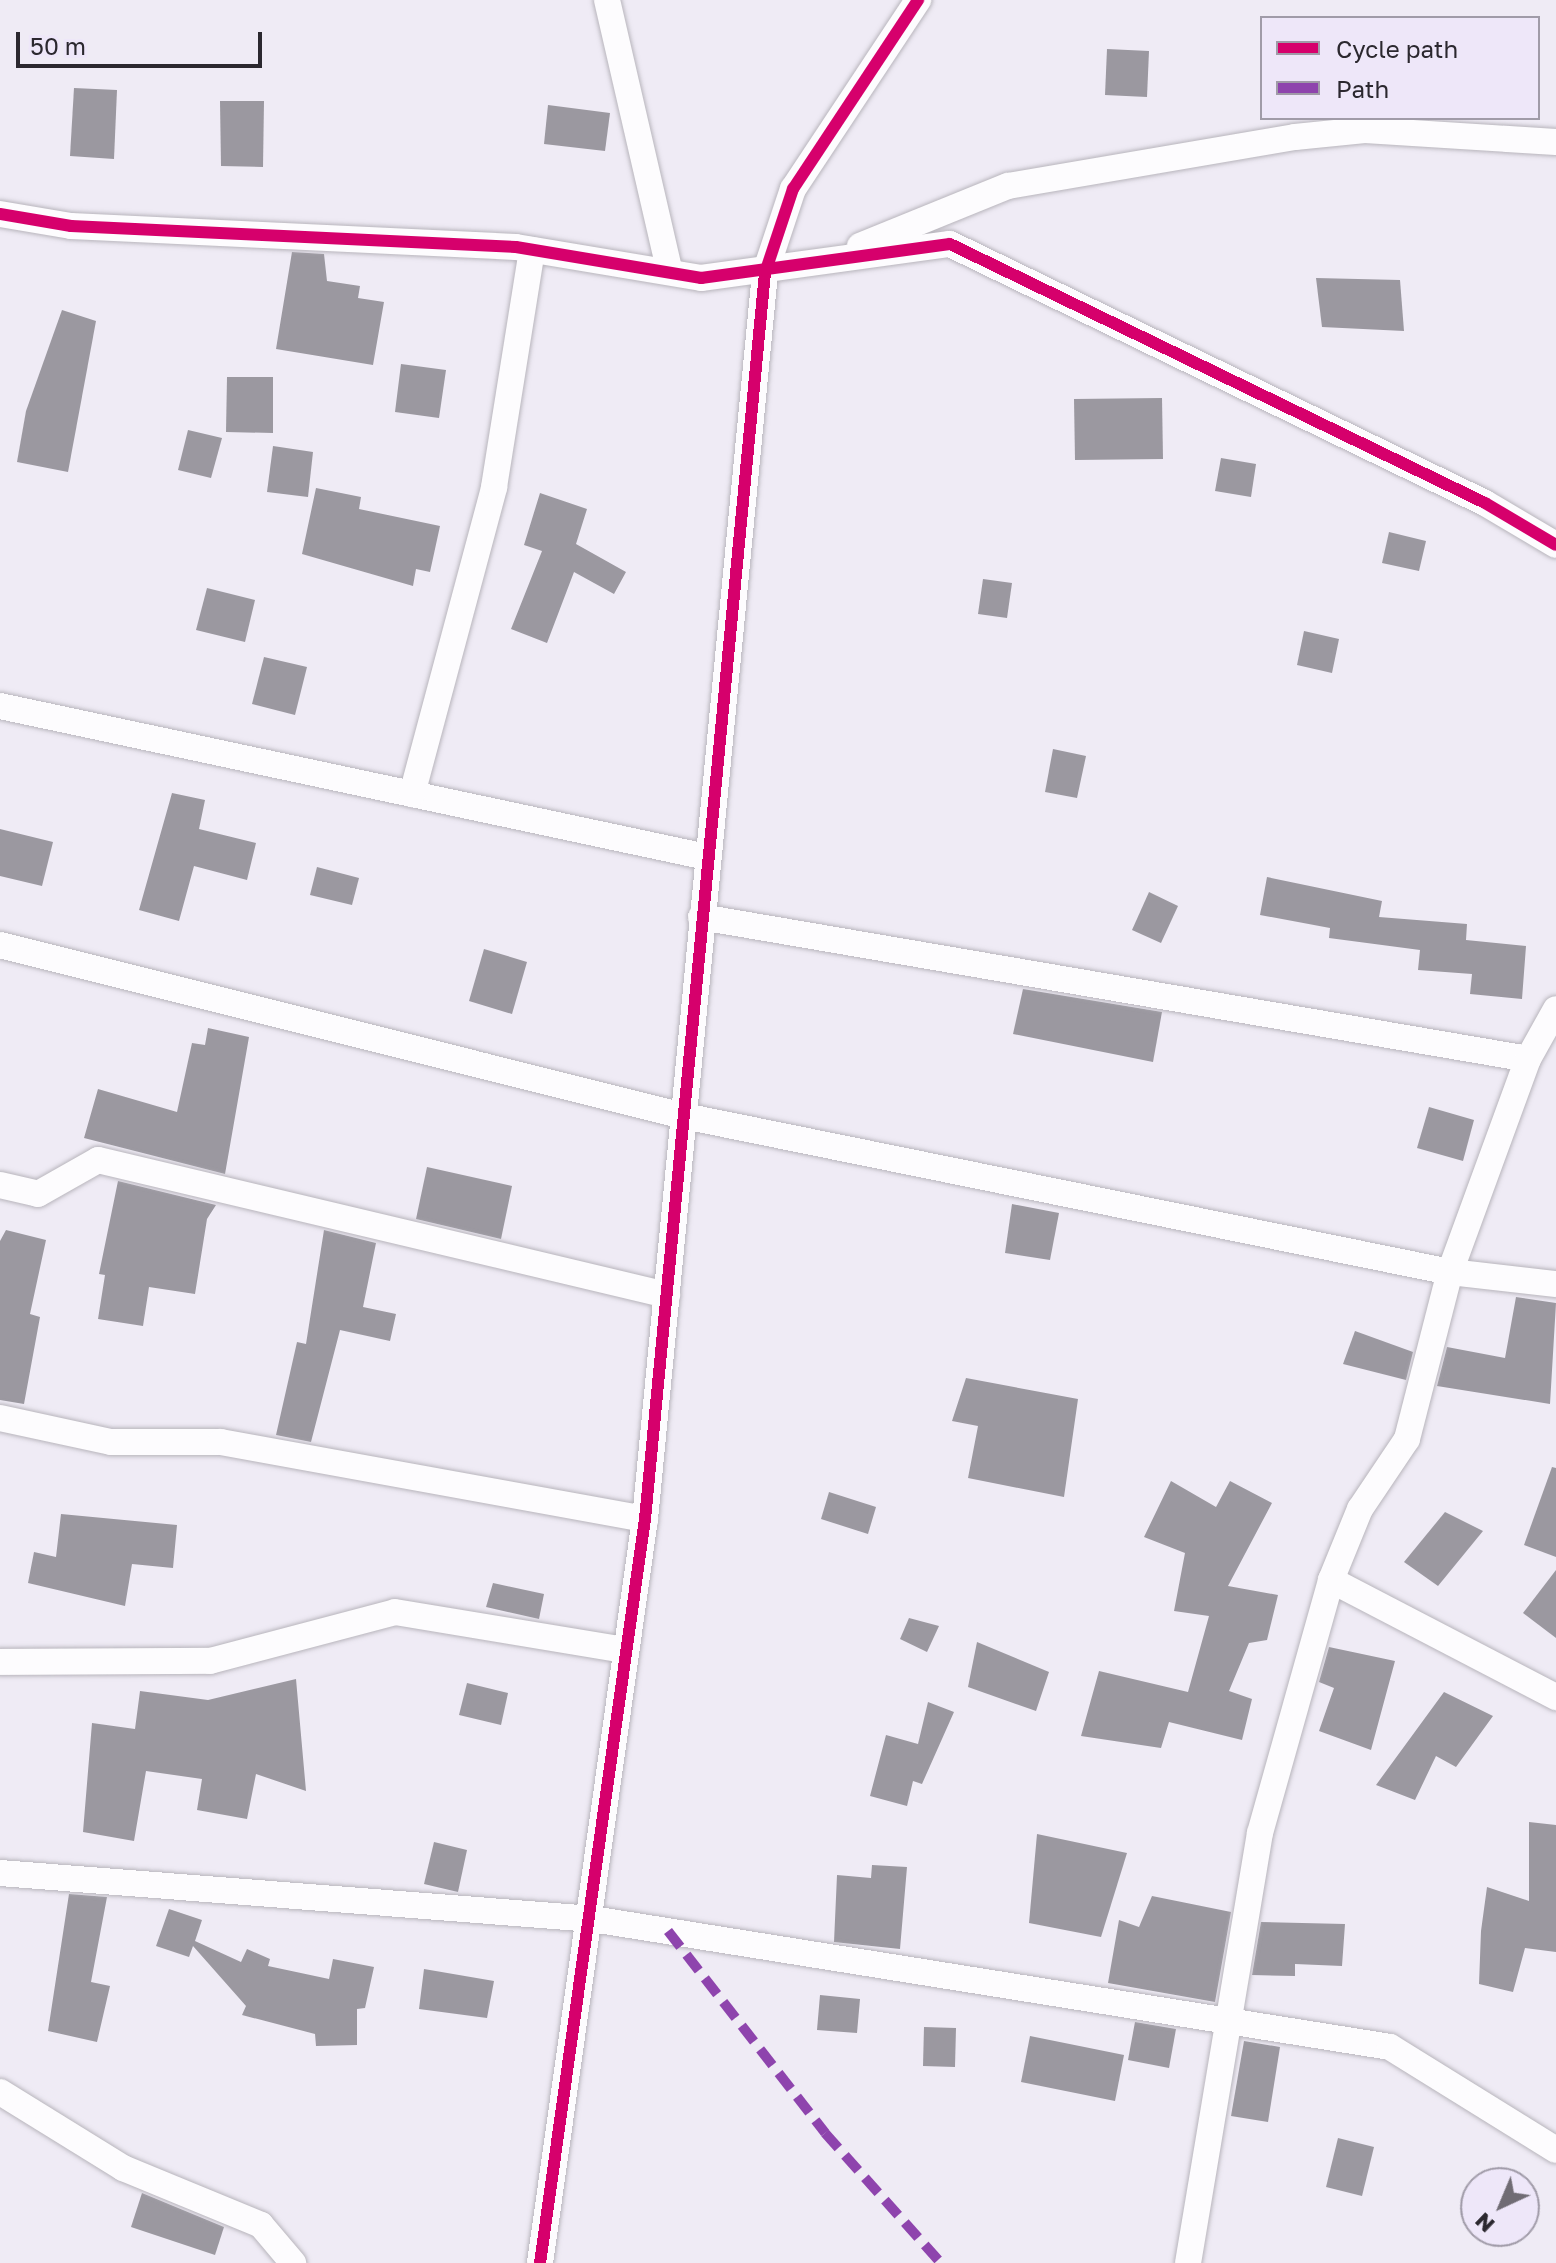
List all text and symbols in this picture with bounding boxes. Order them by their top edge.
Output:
scale bar [20,16,266,66]
legend [1260,16,1540,120]
text: 50 m [30,31,86,60]
text: Cycle path [1336,34,1458,63]
text: Path [1336,74,1389,103]
north arrow [1460,2167,1540,2247]
text: N [1469,2208,1500,2239]

